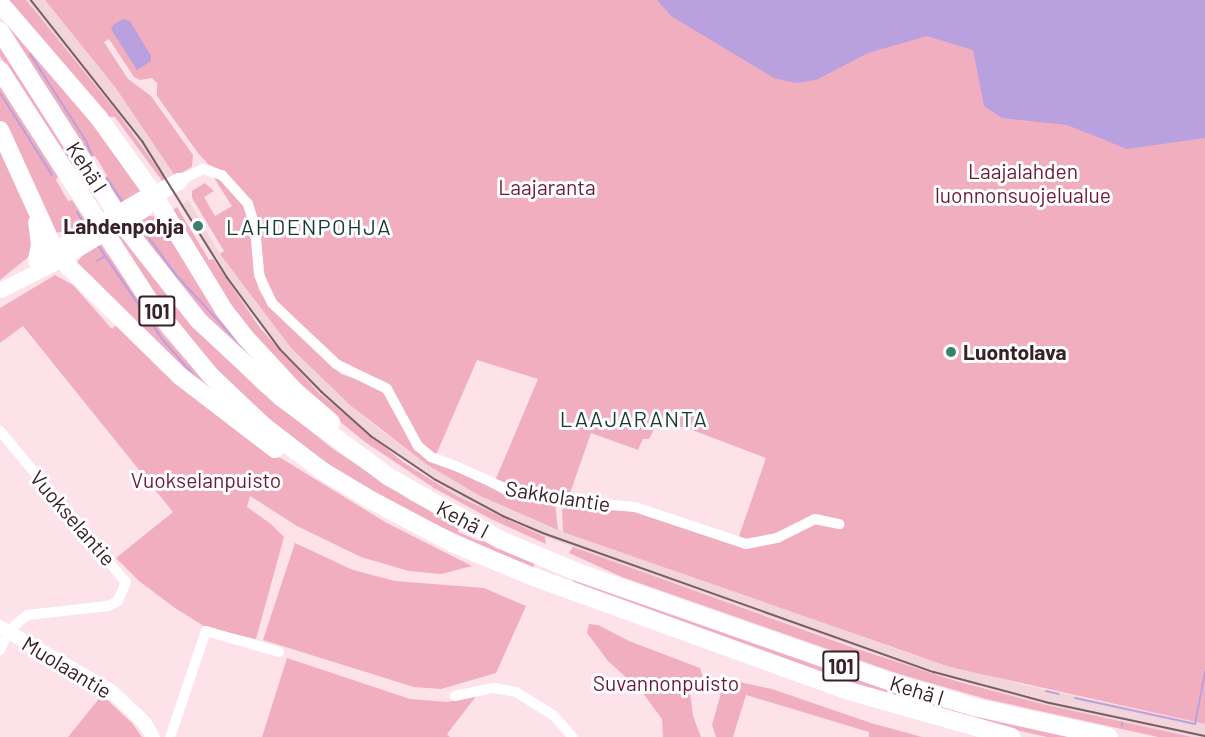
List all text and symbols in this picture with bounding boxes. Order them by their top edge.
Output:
street label: Kehä I [61,137,113,197]
park label: Laajalahden luonnonsuojelualue [935,158,1111,208]
park label: Laajaranta [498,174,596,200]
place label: Lahdenpohja [63,213,184,239]
district label: LAHDENPOHJA [226,214,392,240]
marker: Lahdenpohja [189,217,207,235]
road number: 101 [138,294,176,328]
place label: Luontolava [963,339,1067,365]
marker: Luontolava [944,345,958,359]
district label: LAAJARANTA [560,406,708,432]
street label: Vuokselantie [25,465,121,571]
park label: Vuokselanpuisto [131,467,281,493]
street label: Sakkolantie [504,475,612,517]
street label: Kehä I [433,495,493,543]
street label: Muolaantie [18,631,116,703]
road number: 101 [822,649,860,683]
park label: Suvannonpuisto [593,670,739,696]
street label: Kehä I [887,670,947,710]

